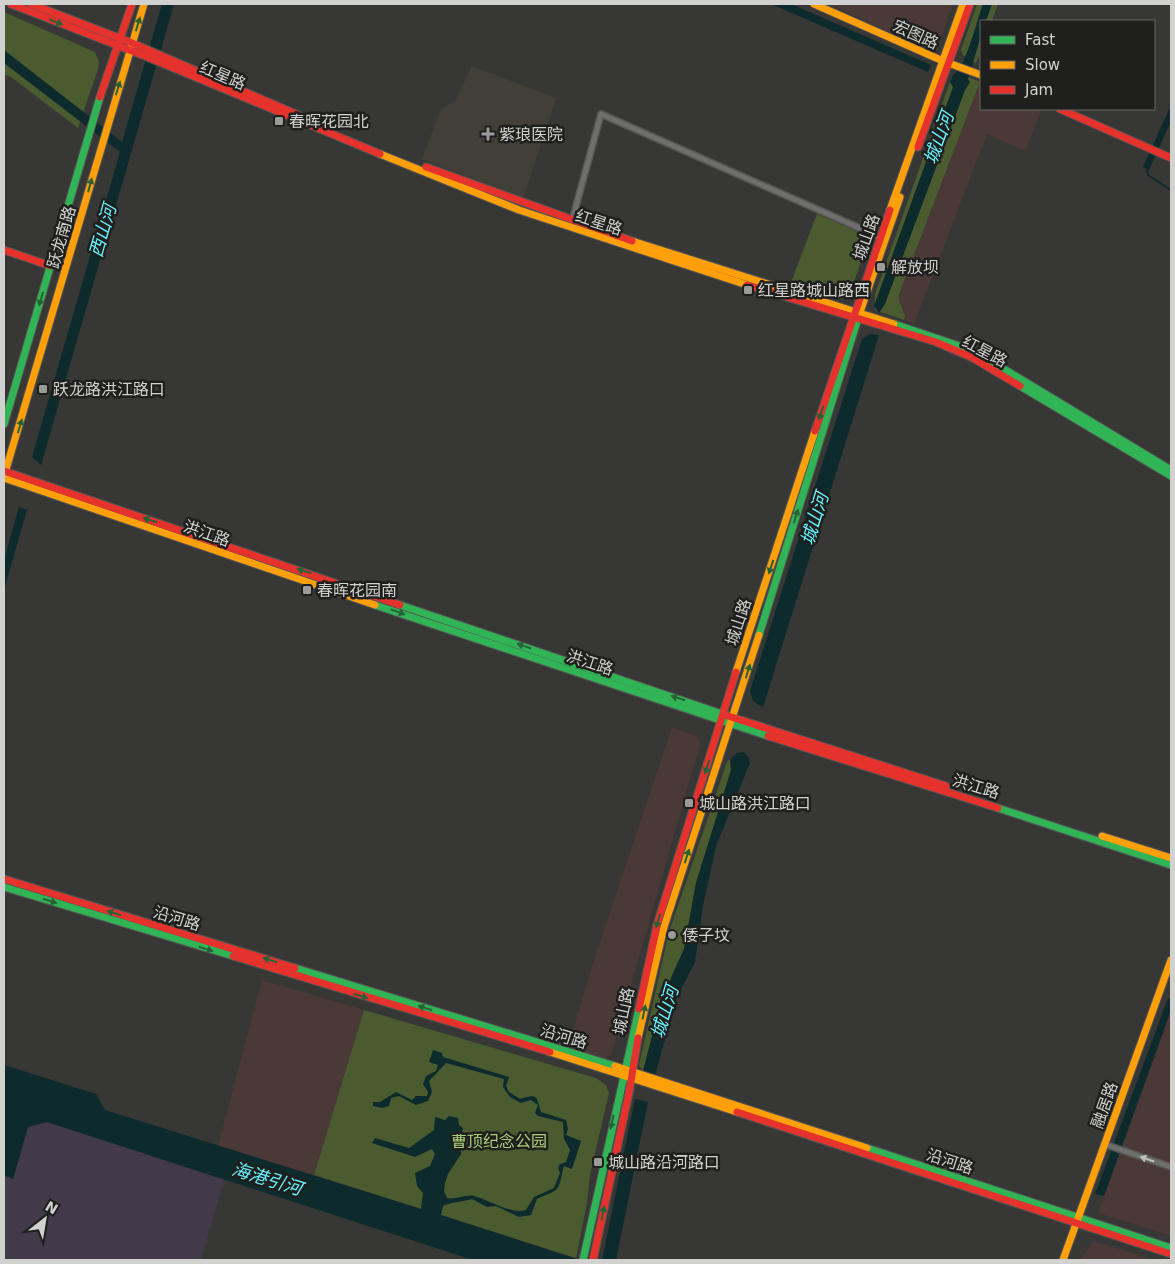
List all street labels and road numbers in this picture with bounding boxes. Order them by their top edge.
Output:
street label: 宏图路 [890,16,942,53]
street label: 红星路 [197,57,249,94]
street label: 跃龙南路 [44,204,79,271]
street label: 红星路 [573,206,625,239]
street label: 城山路 [849,211,884,263]
street label: 红星路 [959,332,1010,371]
street label: 洪江路 [181,517,233,550]
street label: 城山路 [722,596,755,648]
street label: 洪江路 [564,646,616,679]
street label: 洪江路 [950,770,1002,803]
street label: 沿河路 [151,902,203,935]
street label: 城山路 [609,986,638,1037]
street label: 沿河路 [538,1020,590,1053]
street label: 融居路 [1087,1079,1122,1131]
street label: 沿河路 [924,1145,976,1178]

